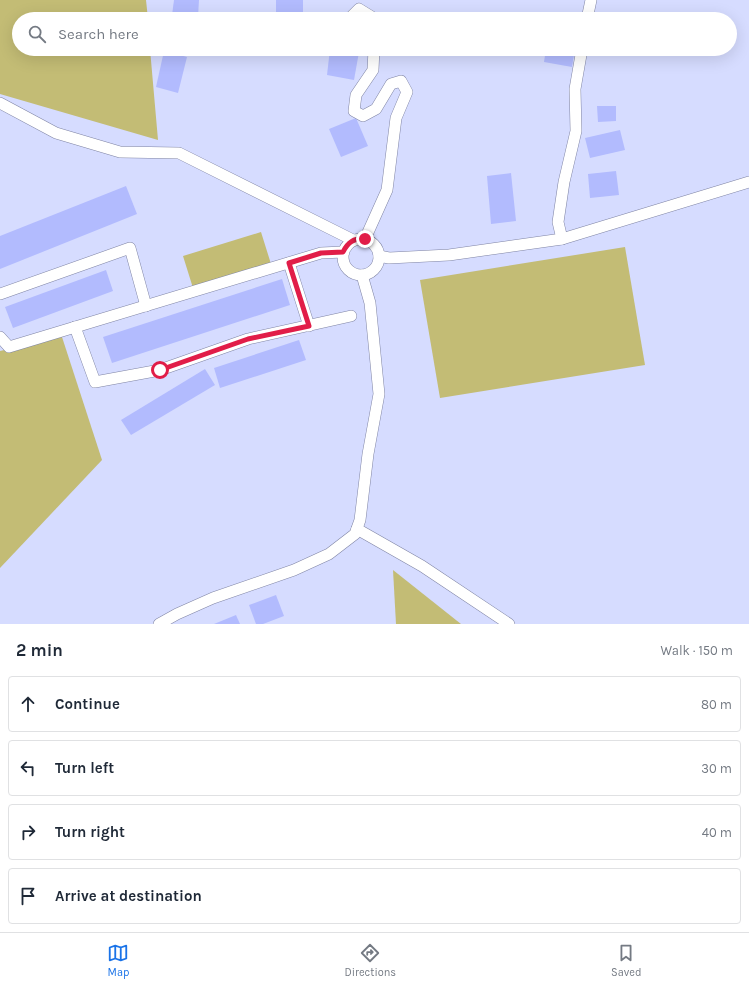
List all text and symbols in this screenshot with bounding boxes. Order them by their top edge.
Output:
search box [12,12,737,56]
icon: search [26,23,48,45]
text: Search here [58,25,139,43]
route end [356,230,374,248]
route start [151,361,169,379]
text: 2 min [16,640,63,660]
text: Walk · 150 m [661,643,733,658]
icon: ahead [17,693,39,715]
text: Continue [55,695,120,713]
text: 80 m [701,697,732,712]
icon: left [17,757,39,779]
text: Turn left [55,759,114,777]
text: 30 m [701,761,732,776]
icon: right [17,821,39,843]
text: Turn right [55,823,125,841]
text: 40 m [702,825,732,840]
icon: arrive [17,885,39,907]
text: Arrive at destination [55,887,202,905]
tab: Map [107,942,129,979]
tab: Directions [344,942,396,979]
tab: Saved [611,942,642,979]

